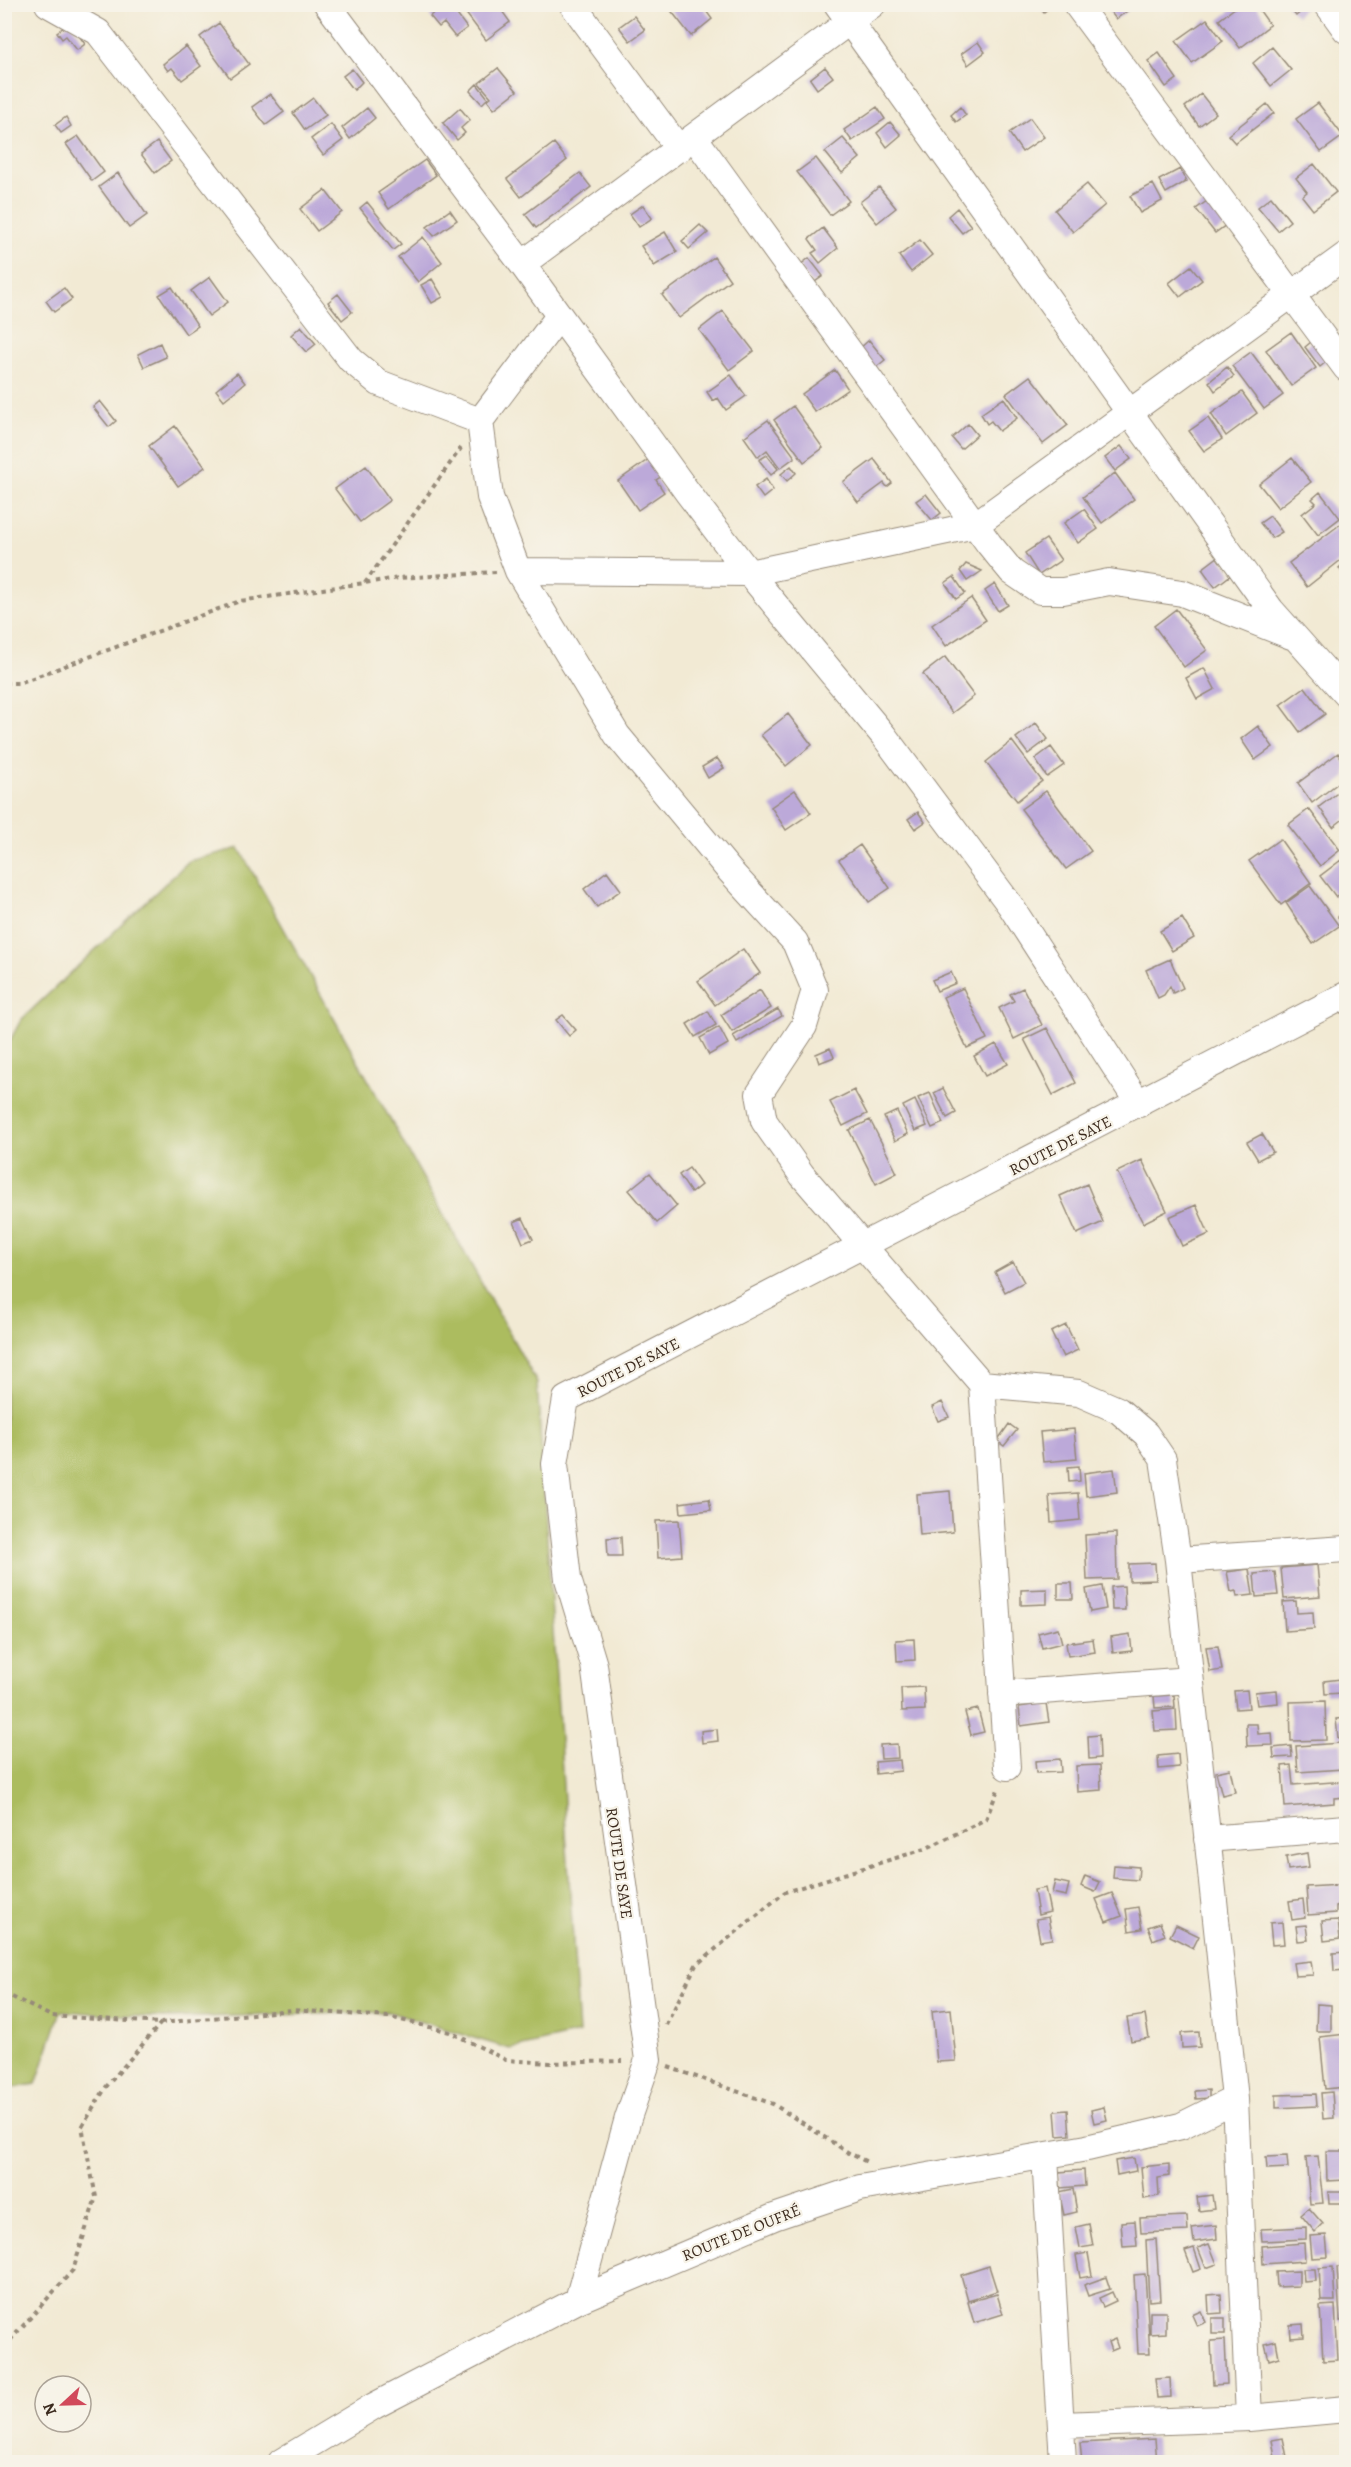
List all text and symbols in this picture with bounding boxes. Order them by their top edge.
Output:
street label: ROUTE DE SAYE [1006,1111,1115,1181]
street label: ROUTE DE SAYE [574,1333,683,1403]
street label: ROUTE DE SAYE [600,1806,638,1920]
street label: ROUTE DE OUFRÉ [679,2199,804,2267]
north arrow [33,2374,93,2434]
text: N [38,2399,62,2419]

